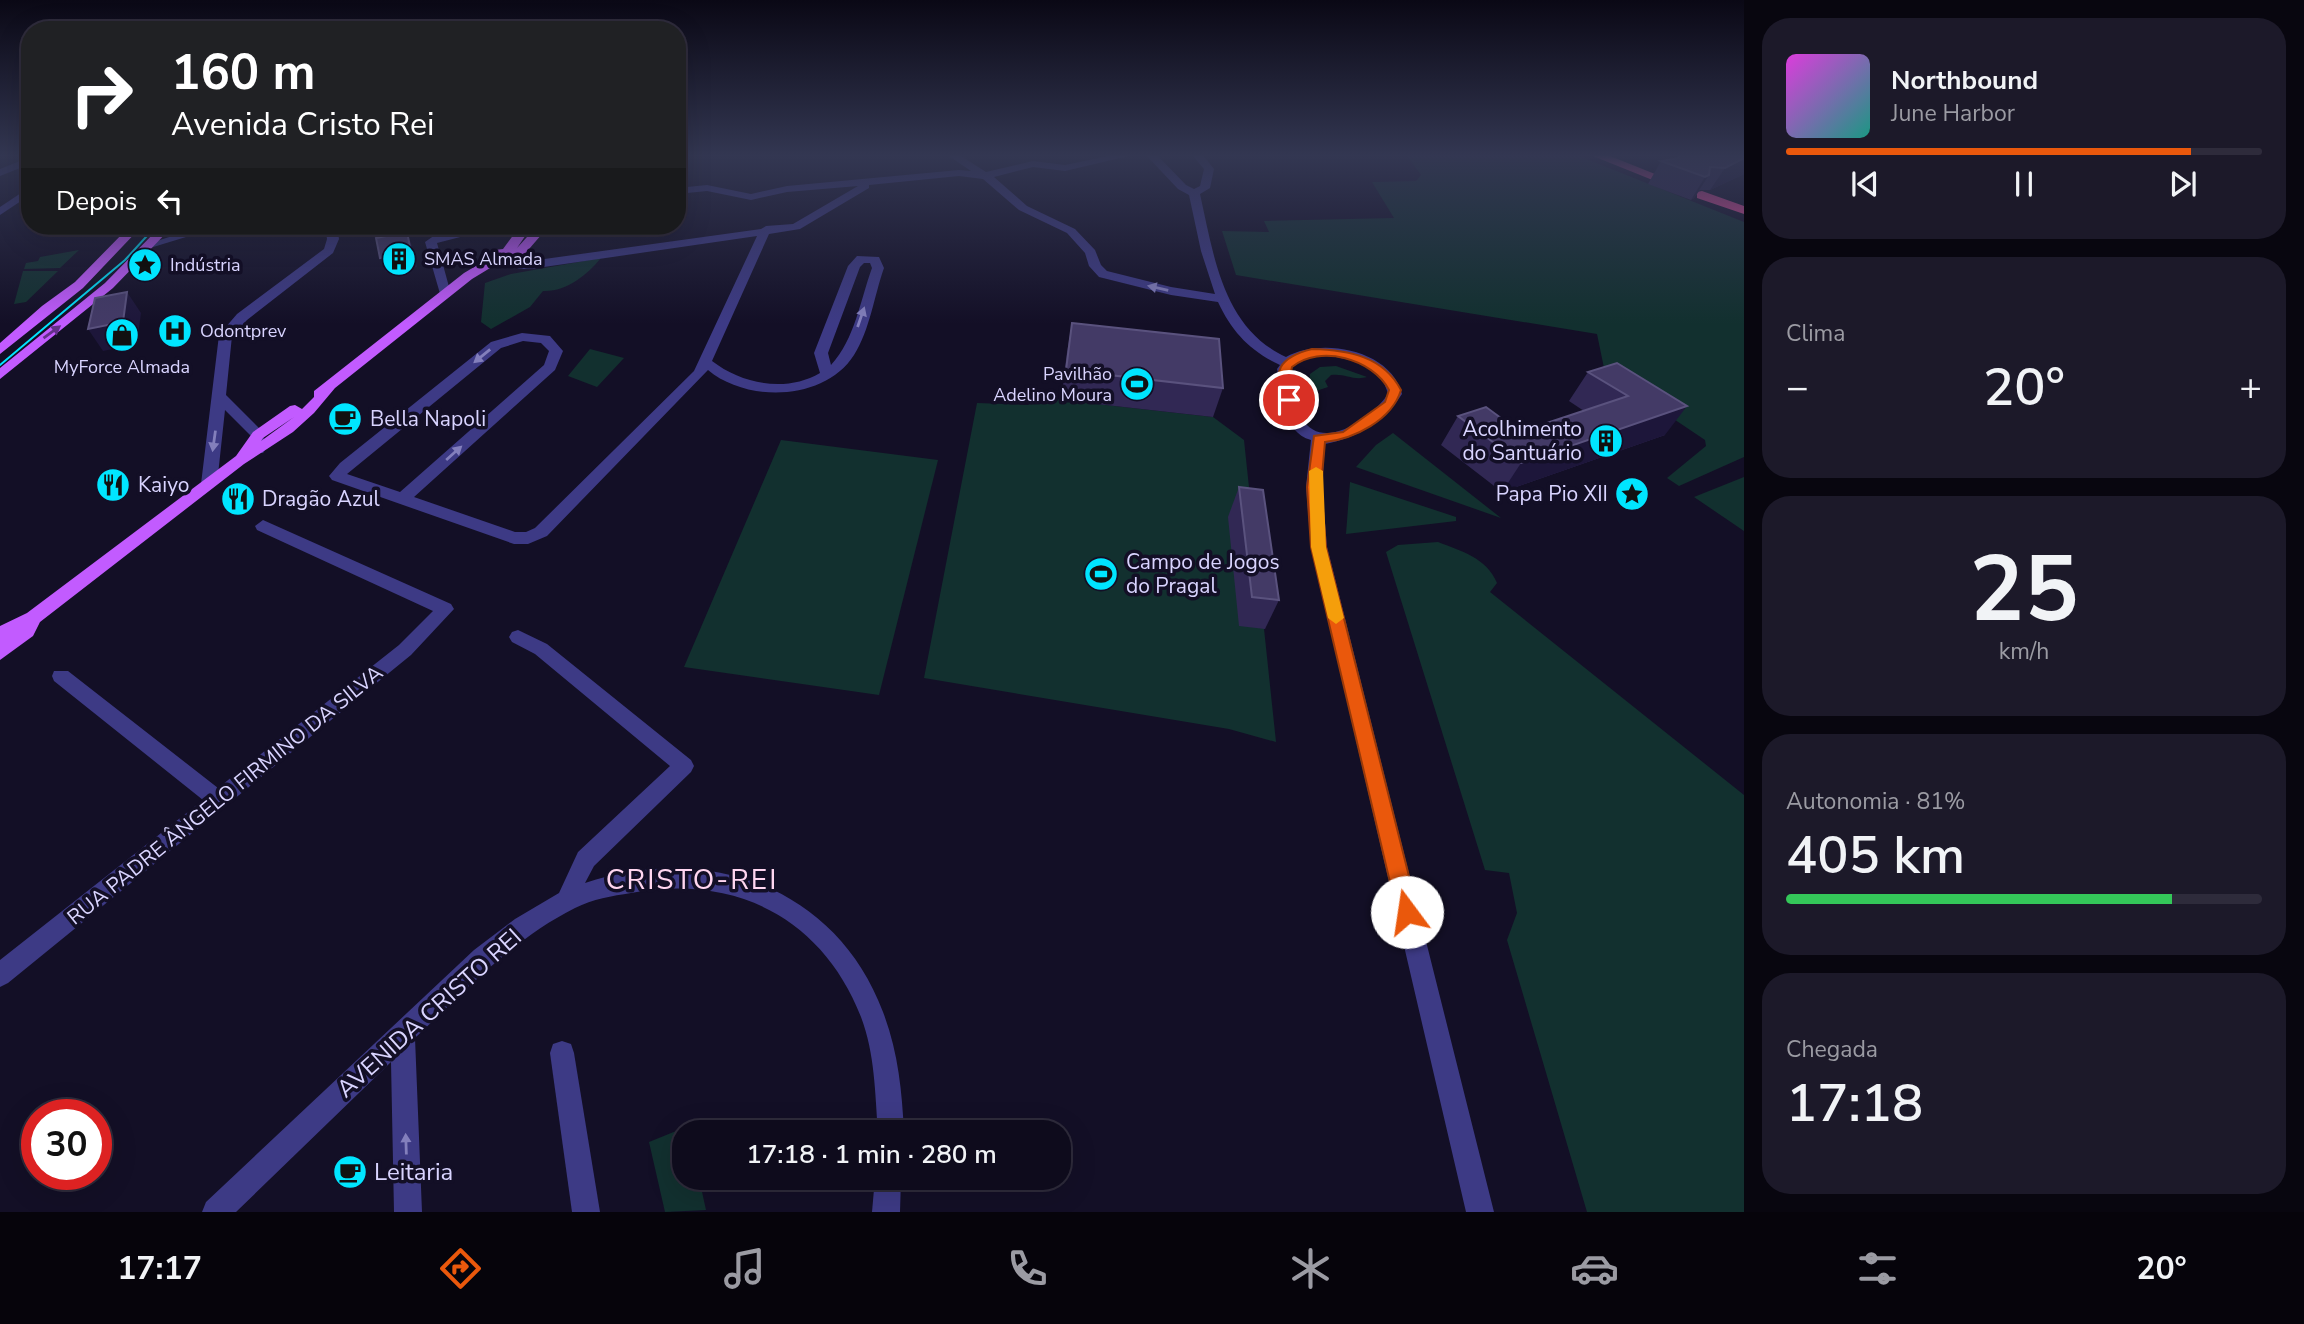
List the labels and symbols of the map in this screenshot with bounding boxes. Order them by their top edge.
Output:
building icon: SMAS Almada [380,240,418,278]
place icon: Indústria [126,246,164,284]
place label: SMAS Almada [424,247,543,271]
place label: Indústria [170,253,240,277]
one-way arrow [1147,282,1169,293]
one-way arrow [856,306,867,327]
hospital icon: Odontprev [156,312,194,350]
shop icon: MyForce Almada [103,316,141,354]
place label: Odontprev [200,319,287,343]
one-way arrow [43,325,62,339]
one-way arrow [474,348,492,363]
place label: MyForce Almada [54,355,190,379]
place label: Pavilhão Adelino Moura [993,362,1112,407]
sports icon: Pavilhão Adelino Moura [1118,365,1156,403]
pin [1259,370,1319,430]
cafe icon: Bella Napoli [326,400,364,438]
place label: Bella Napoli [370,405,486,433]
place label: Acolhimento do Santuário [1462,415,1582,467]
building icon: Acolhimento do Santuário [1587,422,1625,460]
one-way arrow [209,430,220,452]
one-way arrow [445,445,462,461]
restaurant icon: Kaiyo [94,466,132,504]
place label: Kaiyo [138,471,189,499]
place icon: Papa Pio XII [1613,475,1651,513]
restaurant icon: Dragão Azul [219,480,257,518]
place label: Papa Pio XII [1496,480,1608,508]
place label: Dragão Azul [262,485,380,513]
place label: Campo de Jogos do Pragal [1126,548,1280,600]
sports icon: Campo de Jogos do Pragal [1082,555,1120,593]
street label: RUA PADRE ÂNGELO FIRMINO DA SILVA [61,659,389,931]
district label: CRISTO-REI [606,861,778,899]
position arrow [1370,875,1444,949]
street label: AVENIDA CRISTO REI [330,921,528,1105]
speed limit sign: 30 [21,1099,112,1190]
one-way arrow [400,1133,412,1155]
cafe icon: Leitaria [331,1153,369,1191]
place label: Leitaria [374,1156,453,1188]

